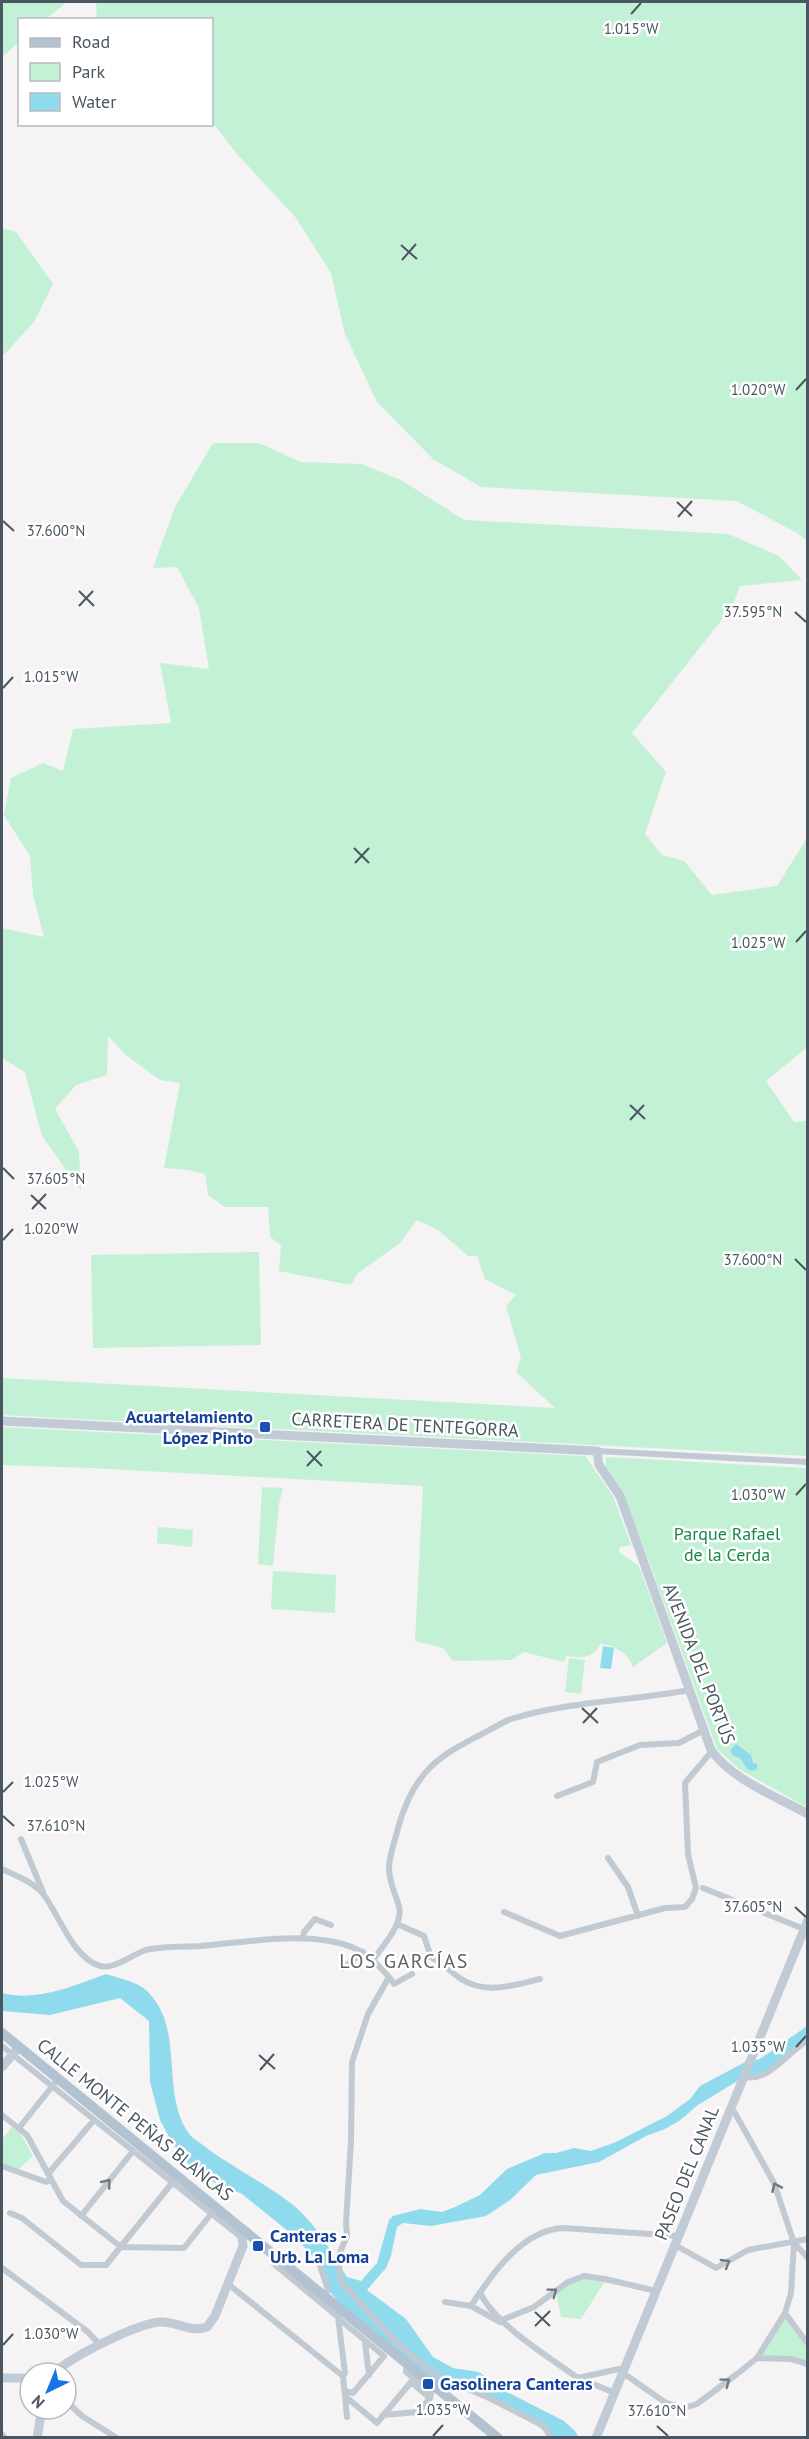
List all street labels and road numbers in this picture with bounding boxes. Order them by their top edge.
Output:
street label: CARRETERA DE TENTEGORRA [291,1407,520,1442]
street label: AVENIDA DEL PORTÚS [658,1580,741,1748]
street label: CALLE MONTE PEÑAS BLANCAS [33,2033,238,2206]
street label: PASEO DEL CANAL [649,2102,724,2243]

